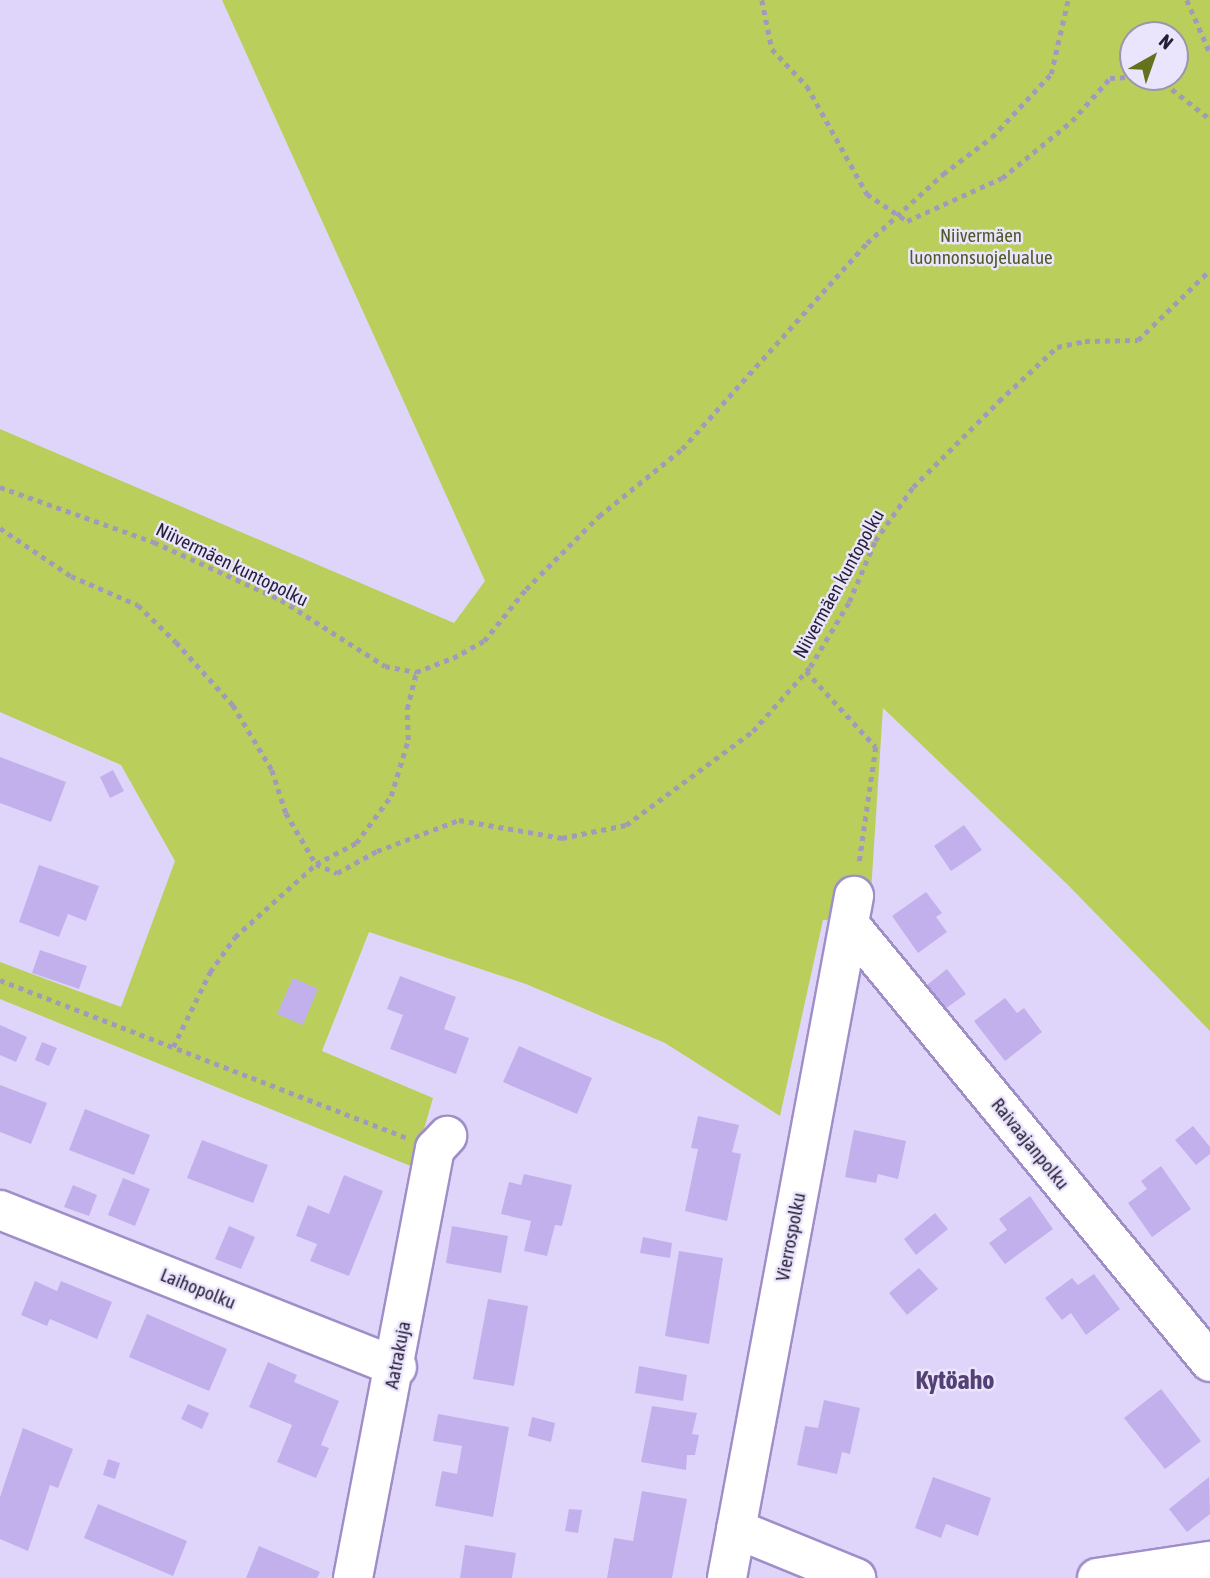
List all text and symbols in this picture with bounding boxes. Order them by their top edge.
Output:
north arrow [1119,21,1189,91]
text: N [1155,29,1178,53]
park label: Niivermäen luonnonsuojelualue [909,225,1053,269]
street label: Niivermäen kuntopolku [789,506,889,662]
street label: Niivermäen kuntopolku [152,518,312,612]
street label: Raivaajanpolku [986,1094,1074,1194]
street label: Vierrospolku [771,1191,811,1283]
street label: Laihopolku [157,1264,239,1314]
street label: Aatrakuja [380,1319,416,1391]
district label: Kytöaho [915,1365,995,1397]

